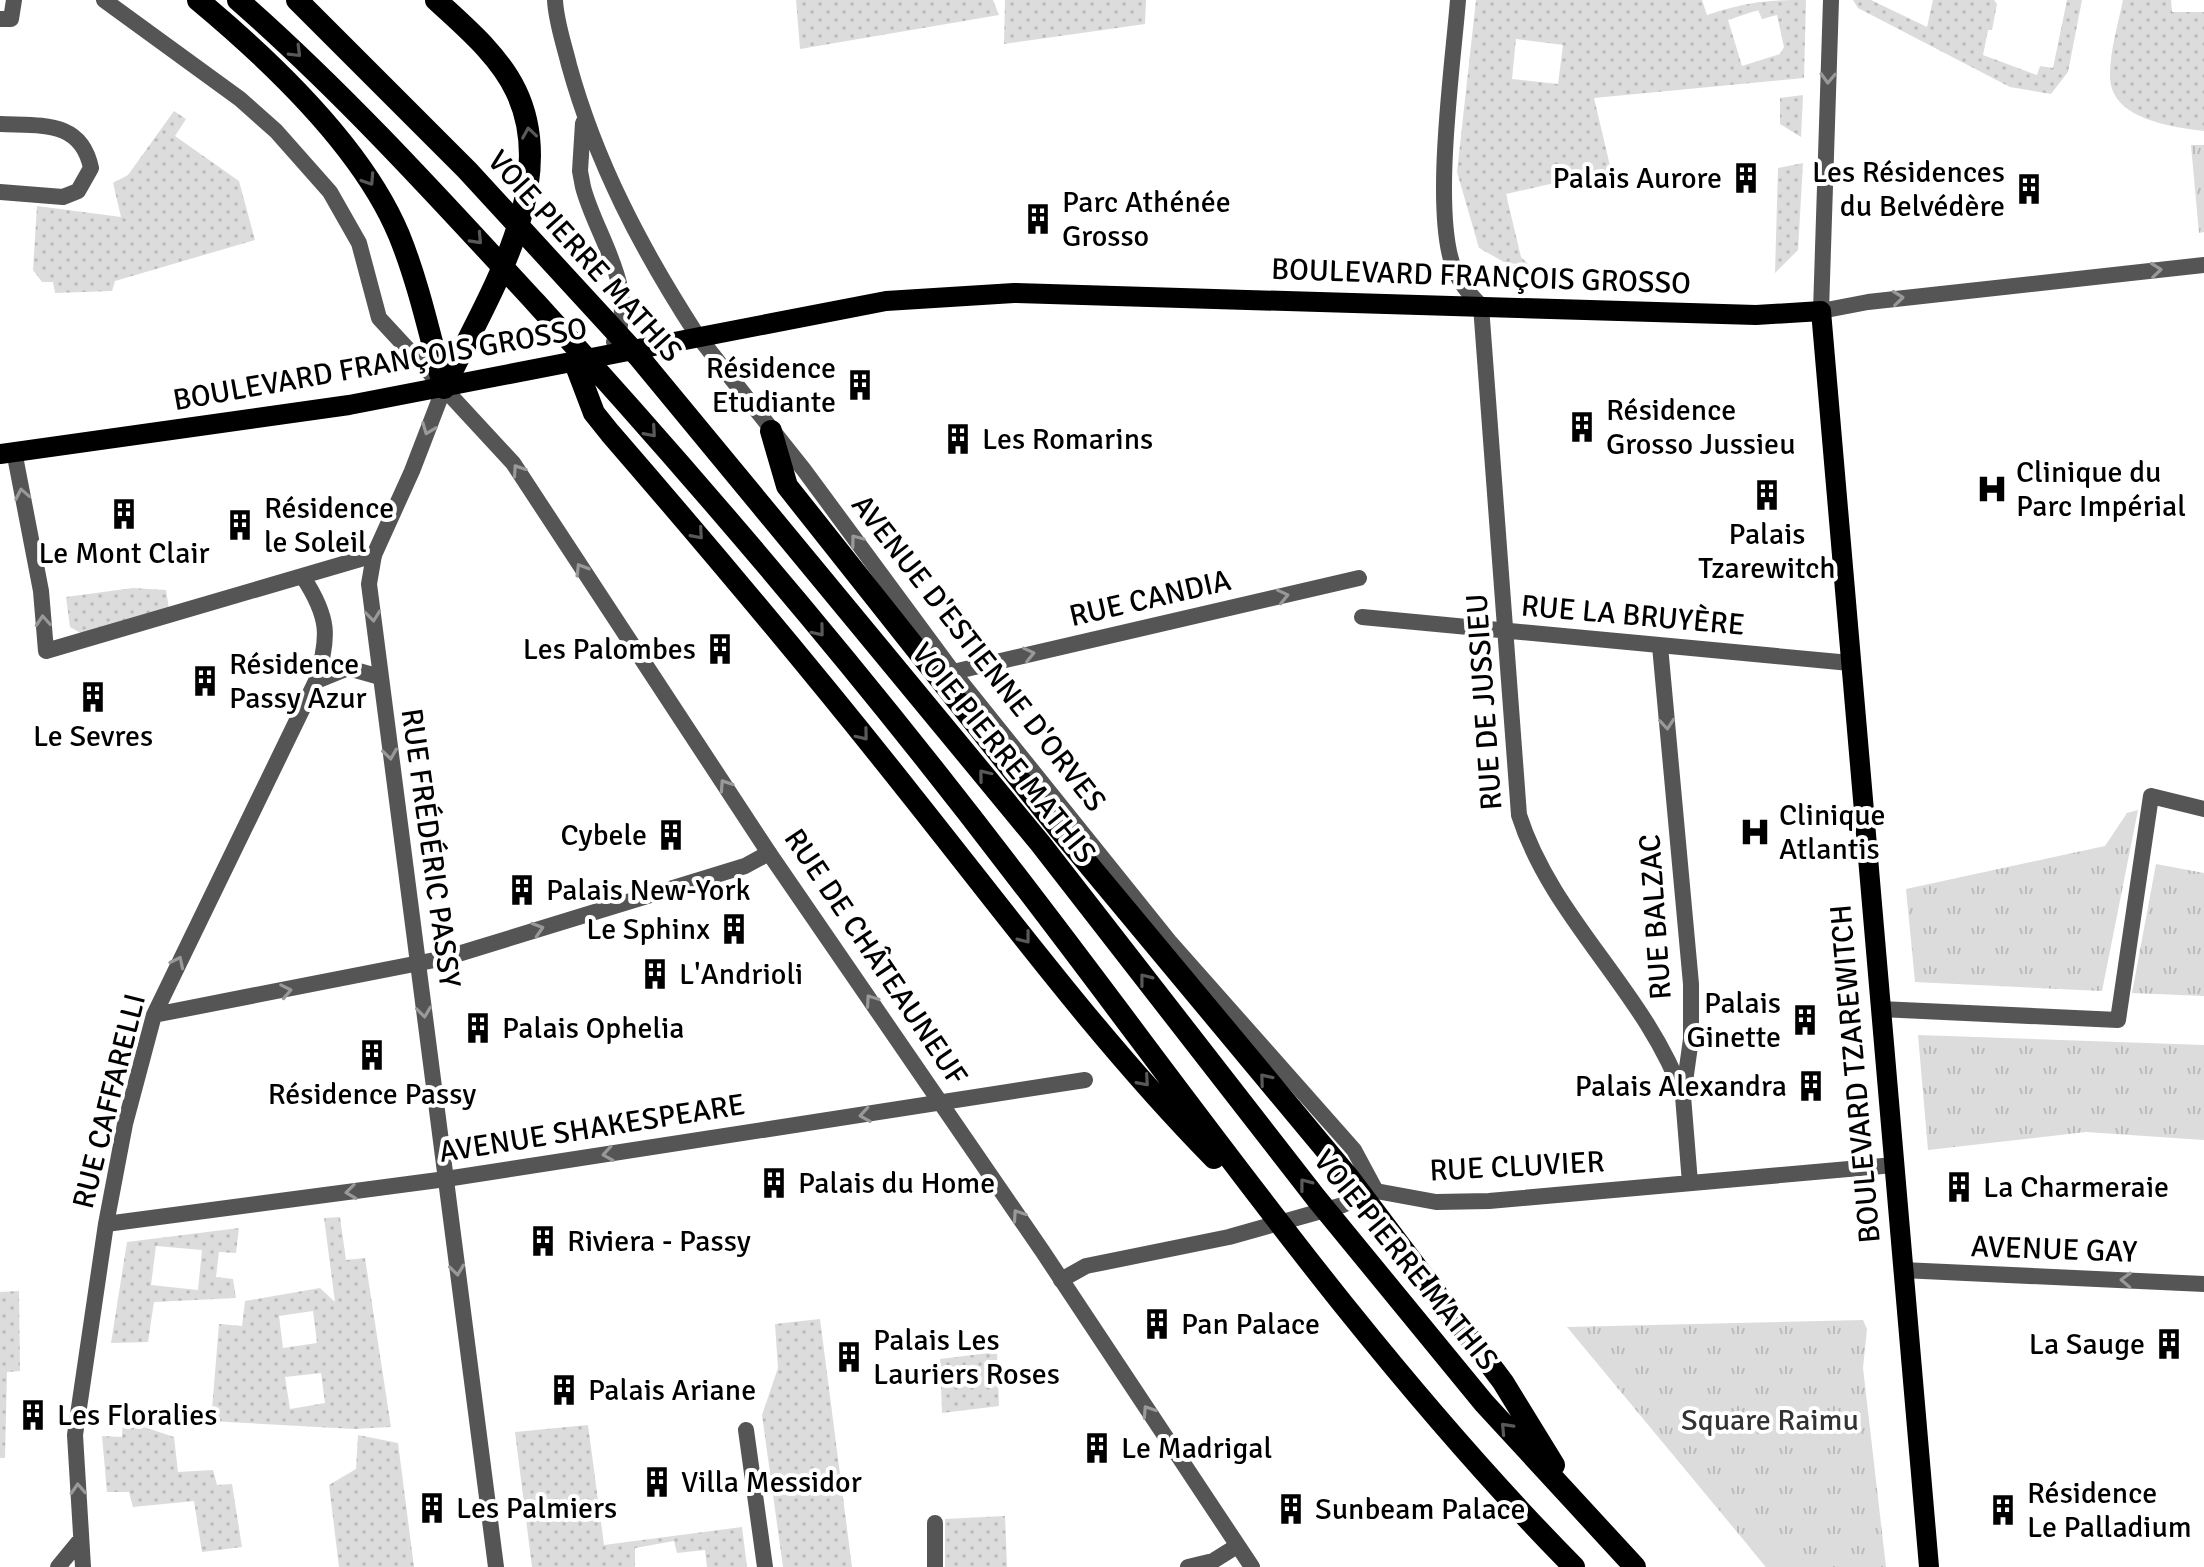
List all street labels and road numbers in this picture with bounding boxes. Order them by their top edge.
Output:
street label: VOIE PIERRE MATHIS [480,143,690,370]
street label: BOULEVARD FRANÇOIS GROSSO [1271,251,1691,302]
street label: BOULEVARD FRANÇOIS GROSSO [170,310,590,419]
street label: AVENUE D'ESTIENNE D'ORVES [843,487,1114,819]
street label: RUE CANDIA [1066,562,1234,635]
street label: RUE LA BRUYÈRE [1520,587,1746,644]
street label: RUE DE JUSSIEU [1458,592,1511,811]
street label: VOIE PIERRE MATHIS [903,636,1104,871]
street label: RUE FRÉDÉRIC PASSY [393,706,468,990]
street label: RUE DE CHÂTEAUNEUF [776,822,975,1093]
street label: RUE BALZAC [1631,833,1680,1001]
street label: BOULEVARD TZAREWITCH [1822,903,1889,1245]
street label: RUE CAFFARELLI [65,990,154,1212]
street label: AVENUE SHAKESPEARE [436,1086,748,1171]
street label: VOIE PIERRE MATHIS [1305,1143,1506,1378]
street label: RUE CLUVIER [1429,1143,1606,1190]
street label: AVENUE GAY [1970,1228,2138,1271]

